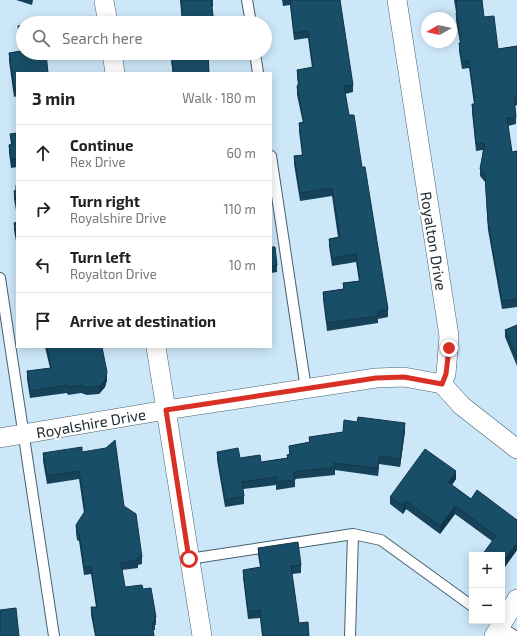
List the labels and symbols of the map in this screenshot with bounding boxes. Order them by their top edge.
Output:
north arrow [421,12,457,48]
street label: Royalton Drive [417,190,451,292]
route end [440,339,458,357]
street label: Royalshire Drive [35,404,147,442]
route start [180,550,198,568]

